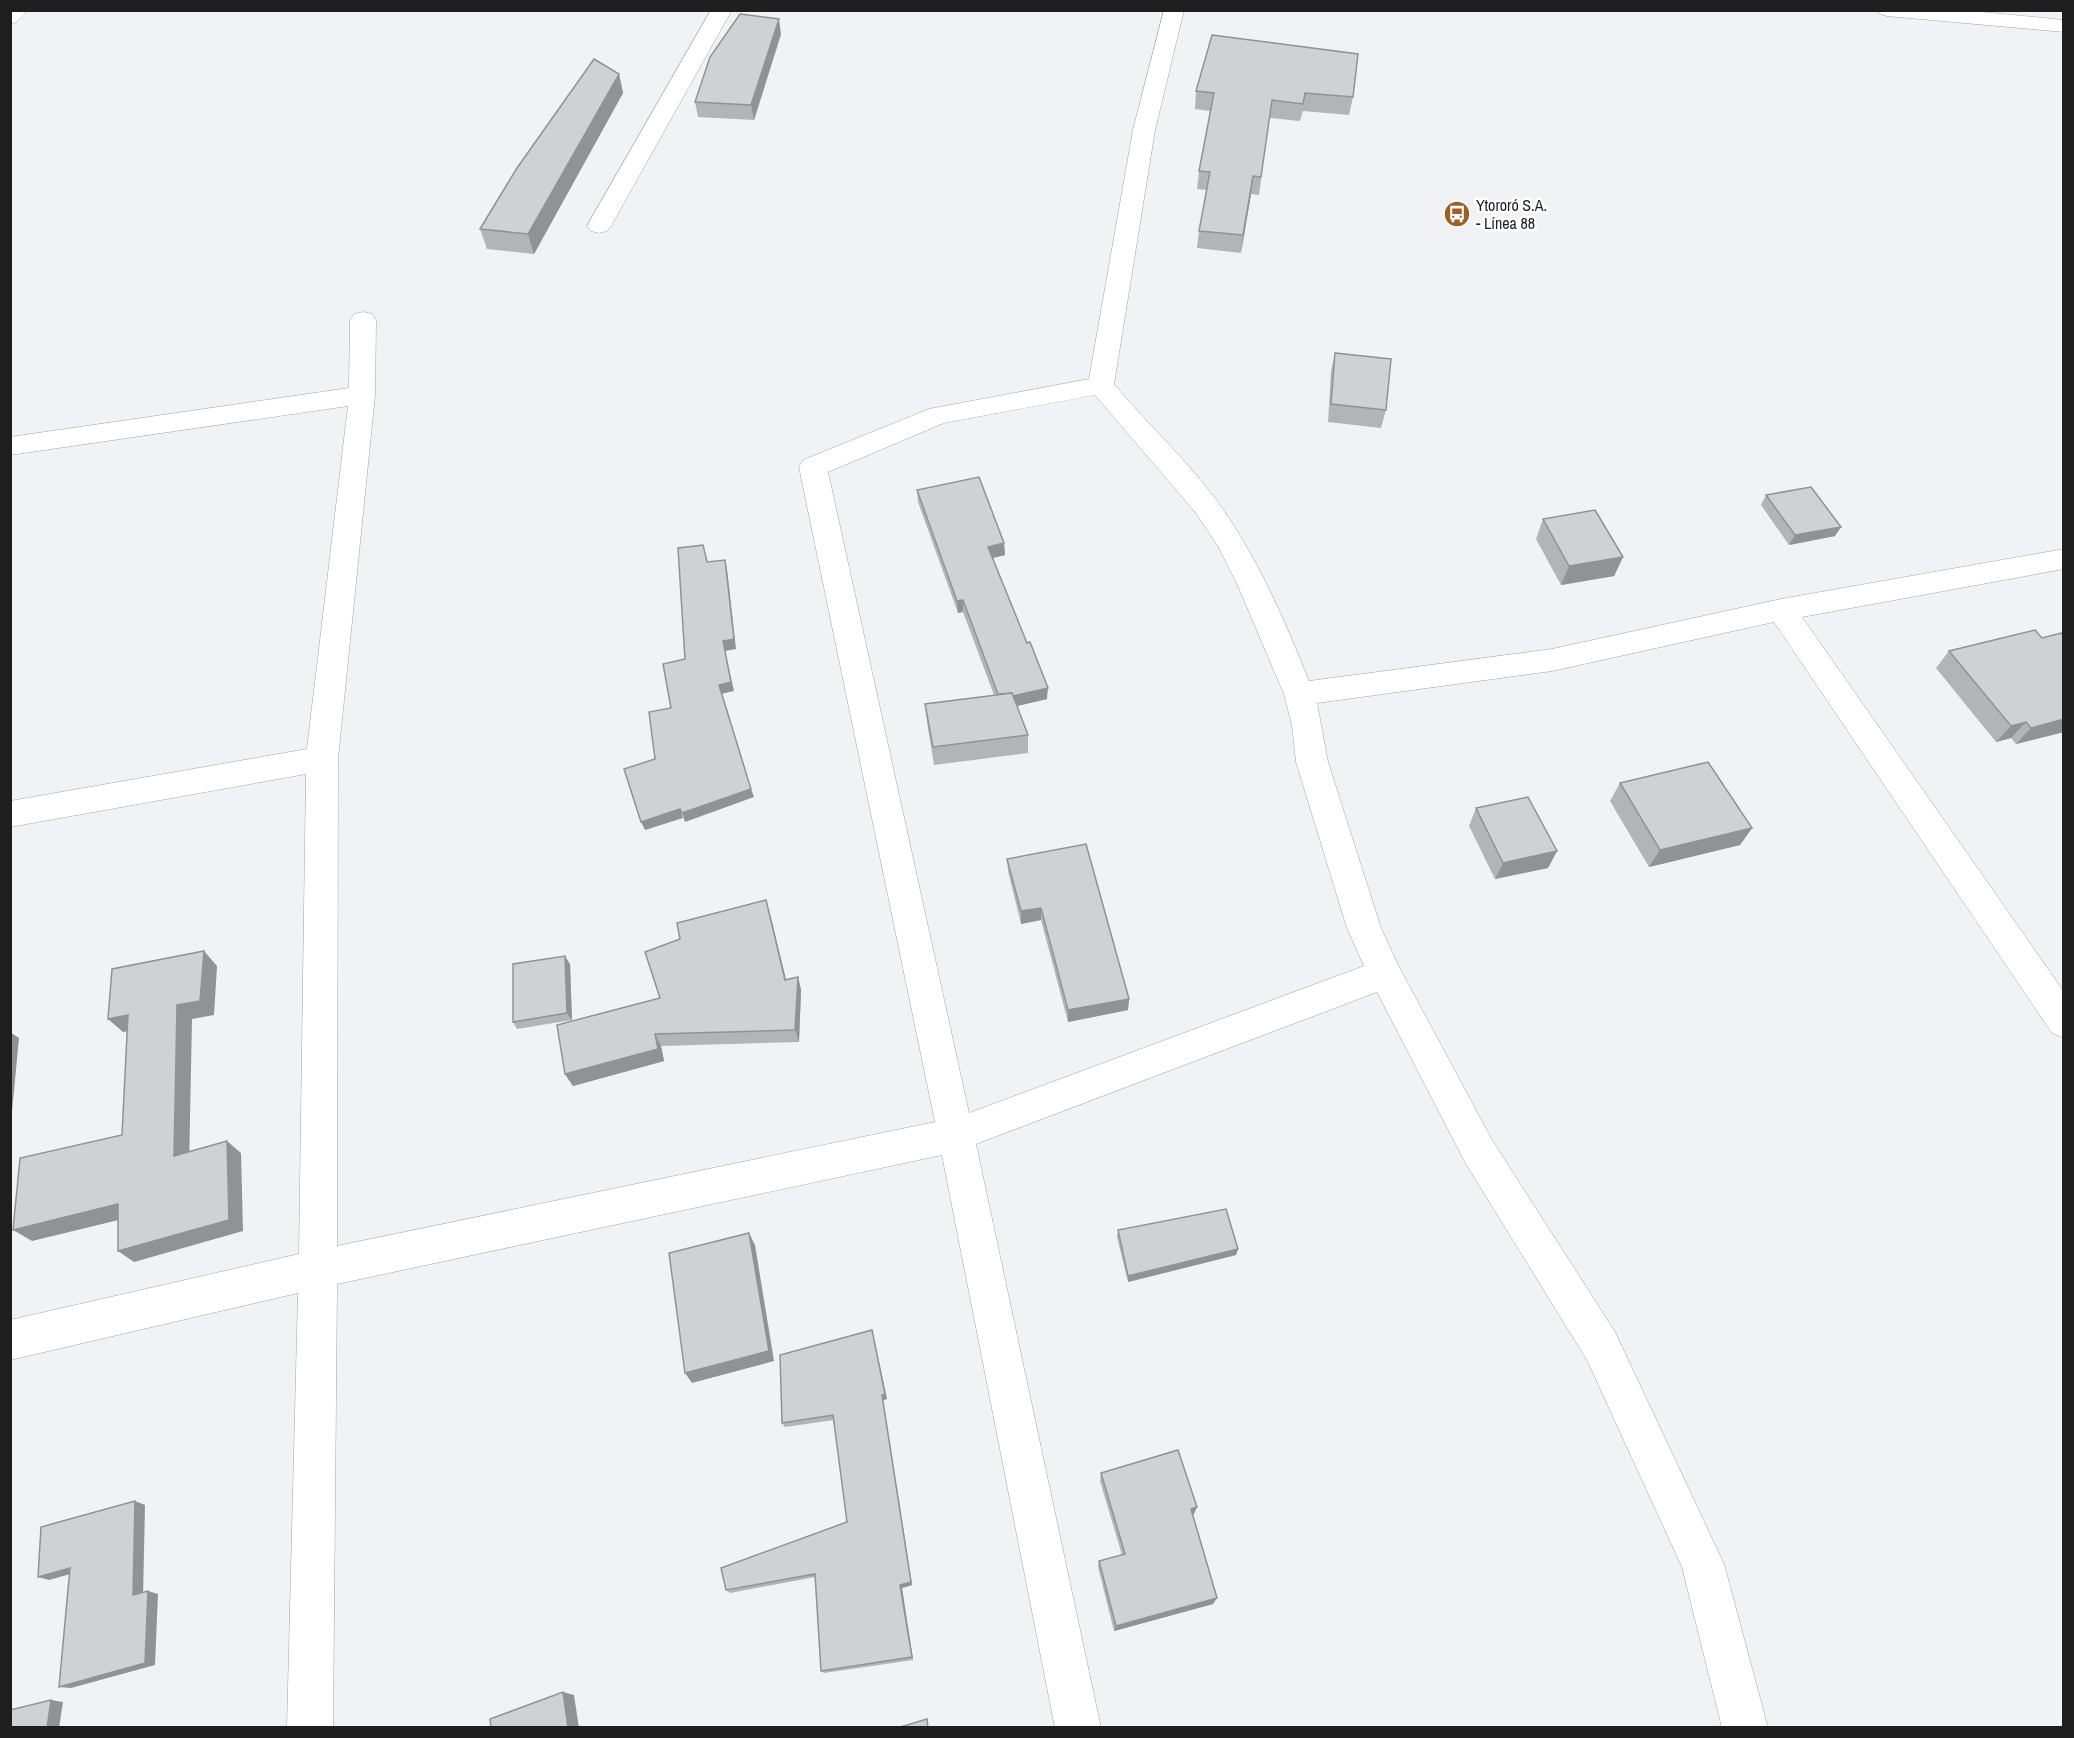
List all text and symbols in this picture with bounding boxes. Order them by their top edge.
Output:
place label: Ytororó S.A. - Línea 88 [1476,194,1547,234]
bus stop icon: Ytororó S.A. - Línea 88 [1442,199,1472,229]

